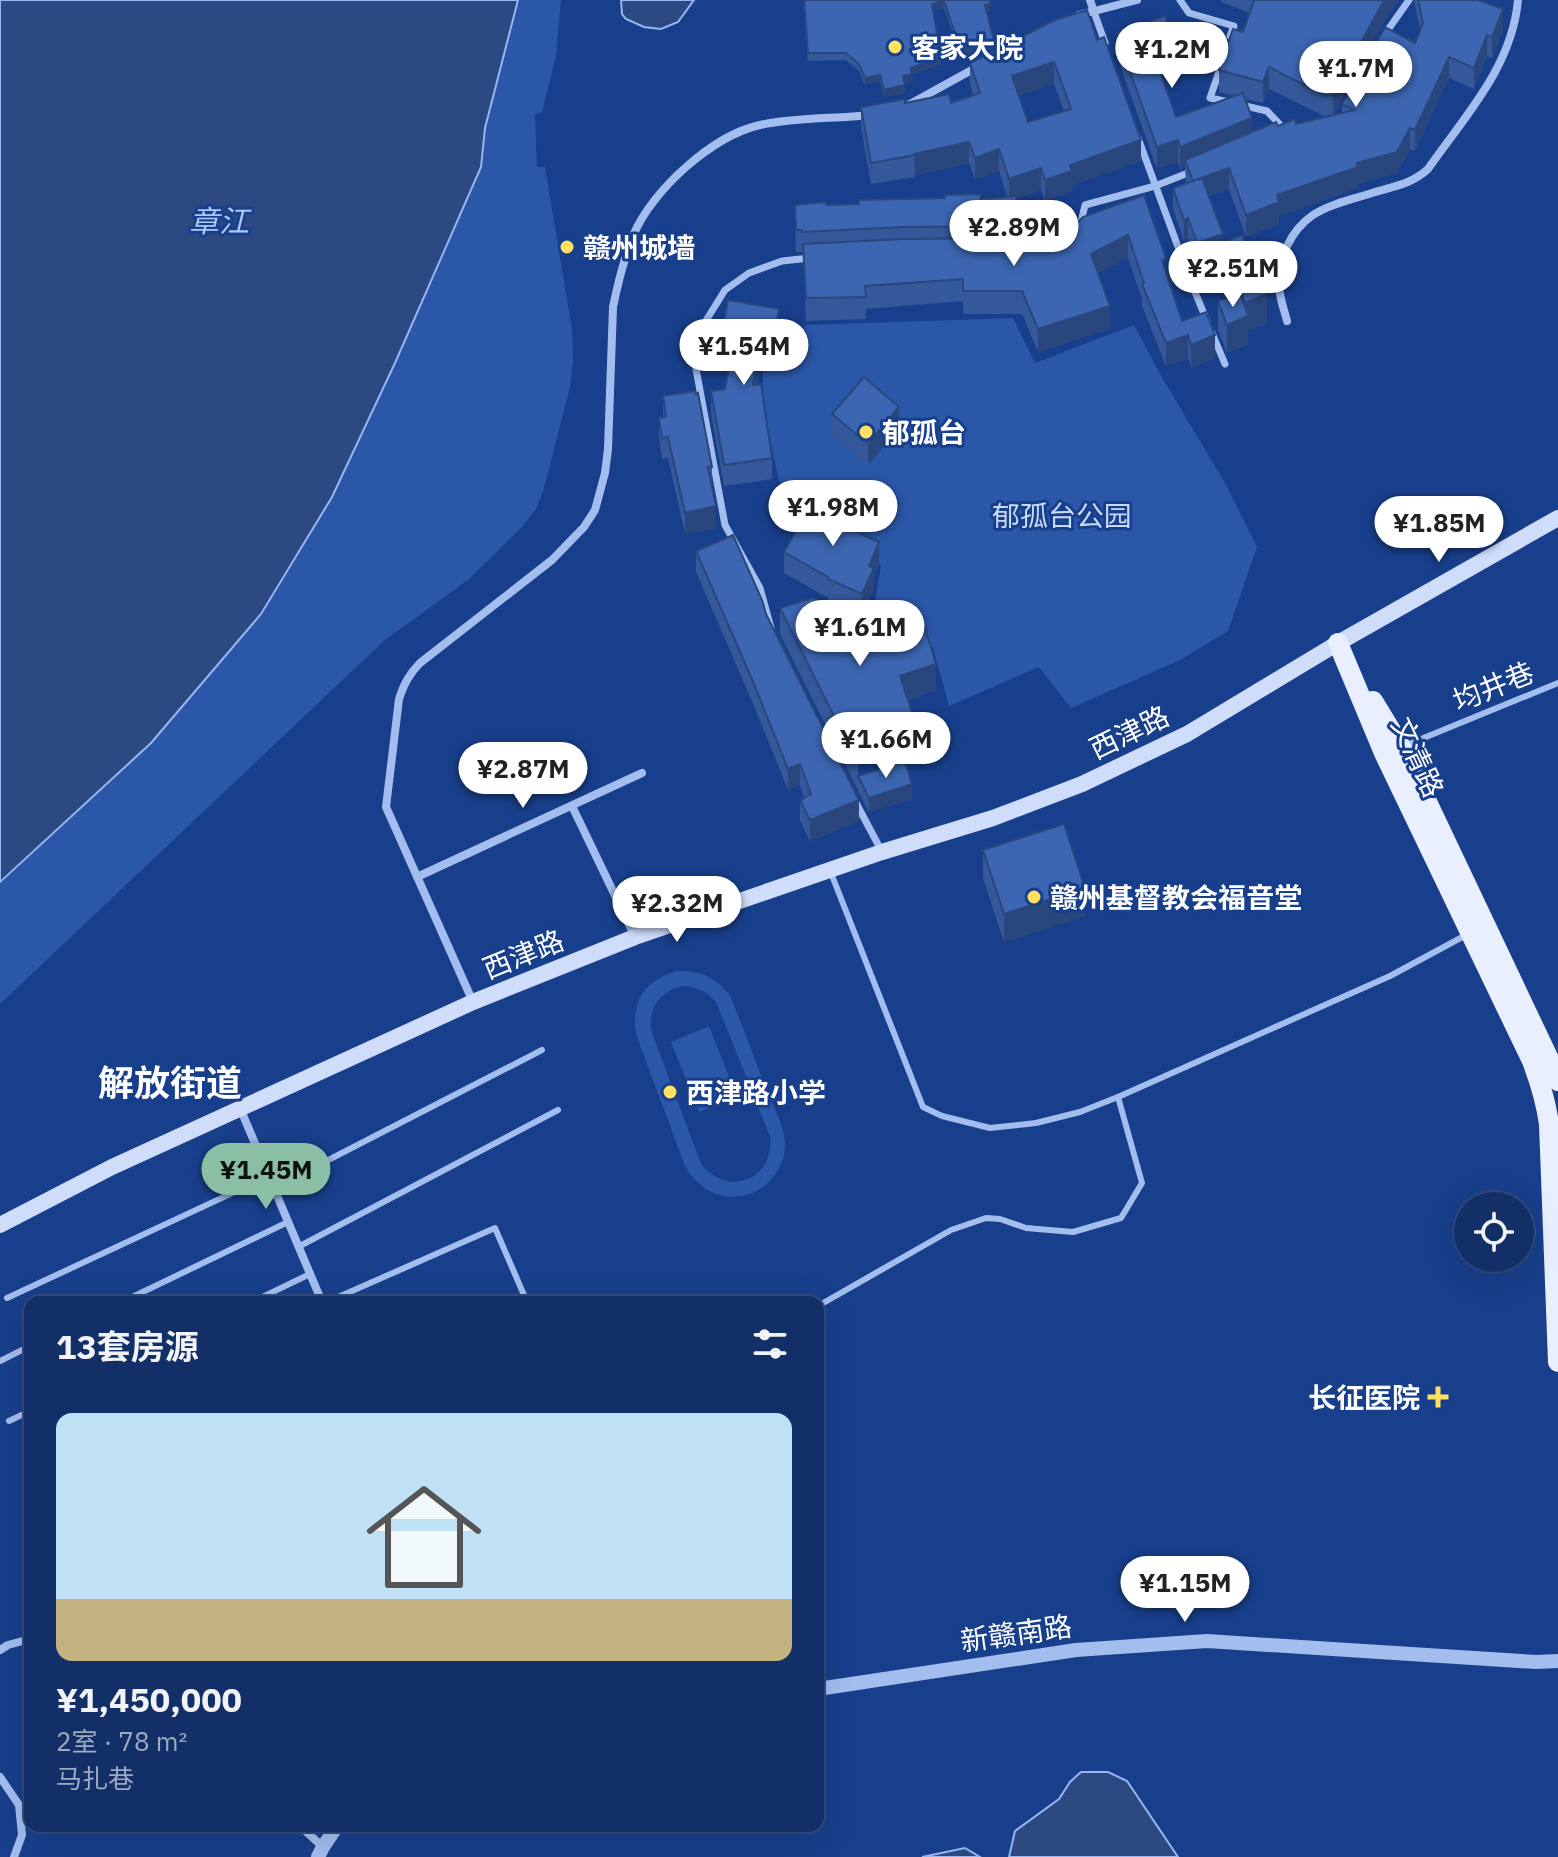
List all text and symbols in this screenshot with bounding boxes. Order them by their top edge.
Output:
pin: ¥1.2M [1116,22,1228,90]
place label: 客家大院 [911,29,1023,66]
text: ¥1.2M [1133,31,1211,65]
marker: 客家大院 [886,38,904,56]
pin: ¥1.7M [1300,41,1412,109]
text: ¥1.7M [1317,50,1395,84]
pin: ¥2.89M [949,200,1079,268]
water label: 章江 [189,201,252,240]
text: ¥2.89M [967,209,1061,243]
place label: 赣州城墙 [583,229,695,266]
marker: 赣州城墙 [558,238,576,256]
pin: ¥2.51M [1168,241,1298,309]
text: ¥2.51M [1186,250,1280,284]
pin: ¥1.54M [679,319,809,387]
text: ¥1.54M [697,328,791,362]
place label: 郁孤台 [882,414,966,451]
marker: 郁孤台 [857,423,875,441]
pin: ¥1.98M [768,480,898,548]
text: ¥1.98M [786,489,880,523]
pin: ¥1.85M [1374,496,1504,564]
park label: 郁孤台公园 [992,497,1132,534]
text: ¥1.85M [1392,505,1486,539]
pin: ¥1.61M [795,600,925,668]
text: ¥1.61M [813,609,907,643]
street label: 均井巷 [1447,653,1539,719]
street label: 西津路 [1083,697,1175,767]
street label: 文清路 [1383,711,1453,803]
pin: ¥1.66M [821,712,951,780]
text: ¥1.66M [839,721,933,755]
pin: ¥2.87M [458,742,588,810]
text: ¥2.87M [476,751,570,785]
pin: ¥2.32M [612,876,742,944]
place label: 赣州基督教会福音堂 [1050,879,1302,916]
text: ¥2.32M [630,885,724,919]
marker: 赣州基督教会福音堂 [1025,888,1043,906]
street label: 西津路 [477,921,569,987]
district label: 解放街道 [98,1059,242,1106]
place label: 西津路小学 [686,1074,826,1111]
marker: 西津路小学 [661,1083,679,1101]
pin: ¥1.45M [201,1143,331,1211]
text: ¥1.45M [219,1152,313,1186]
map controls [1454,1192,1534,1272]
button: locate [1454,1192,1534,1272]
icon: filters [748,1322,792,1366]
text: 13套房源 [56,1324,199,1368]
place label: 长征医院 [1308,1379,1420,1416]
marker: 长征医院 [1427,1386,1449,1408]
icon: home [352,1465,496,1609]
pin: ¥1.15M [1120,1556,1250,1624]
text: ¥1.15M [1138,1565,1232,1599]
street label: 新赣南路 [958,1607,1074,1659]
text: ¥1,450,000 [56,1677,242,1721]
text: 2室 · 78 m² [56,1724,187,1758]
text: 马扎巷 [56,1761,134,1795]

